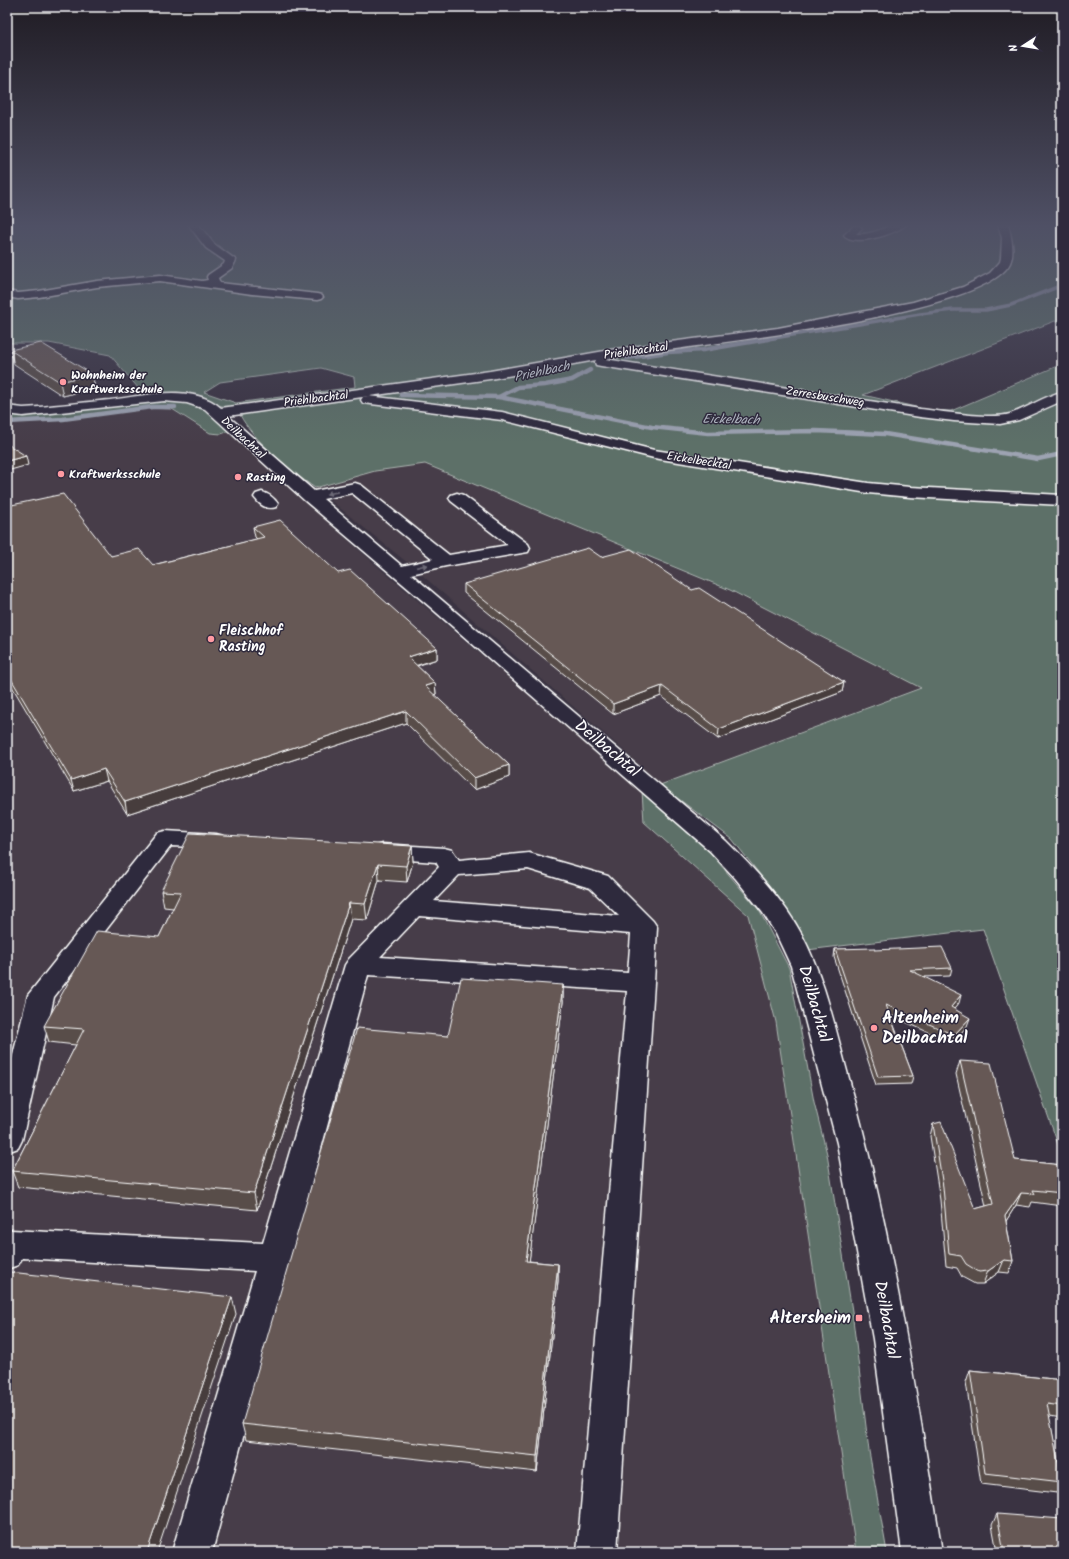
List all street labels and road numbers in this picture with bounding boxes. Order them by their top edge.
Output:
street label: Priehlbachtal [602,337,670,365]
street label: Zerresbuschweg [784,381,866,413]
street label: Priehlbachtal [283,386,349,412]
street label: Deilbachtal [216,412,270,464]
street label: Eickelbecktal [665,447,733,475]
street label: Deilbachtal [568,713,646,785]
street label: Deilbachtal [790,962,838,1046]
street label: Deilbachtal [866,1279,906,1361]

